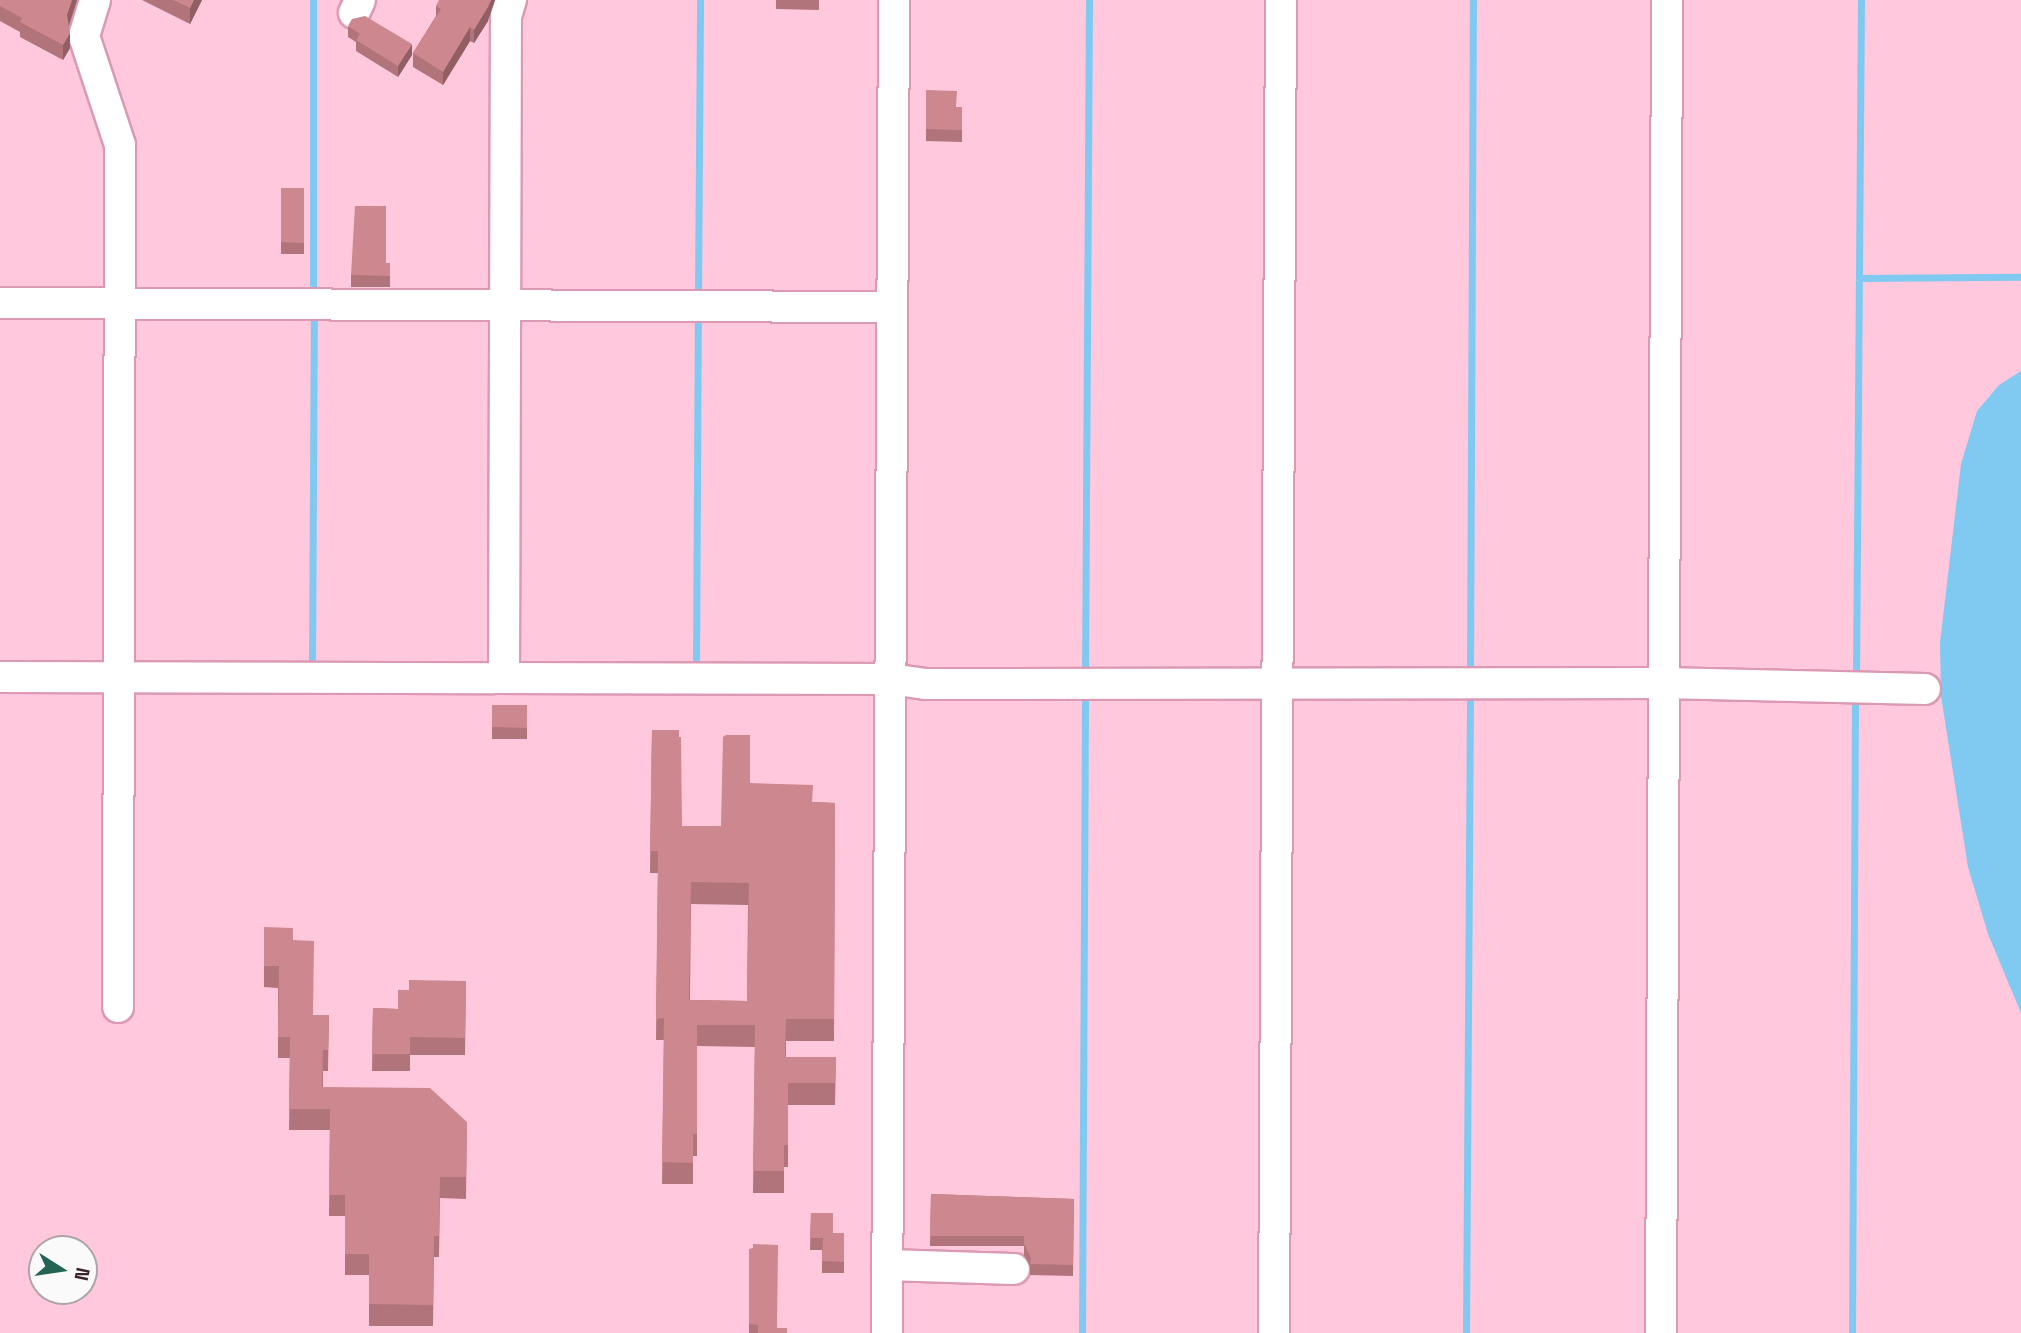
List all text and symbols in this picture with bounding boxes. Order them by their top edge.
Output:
north arrow [28,1235,98,1305]
text: N [69,1265,96,1283]

